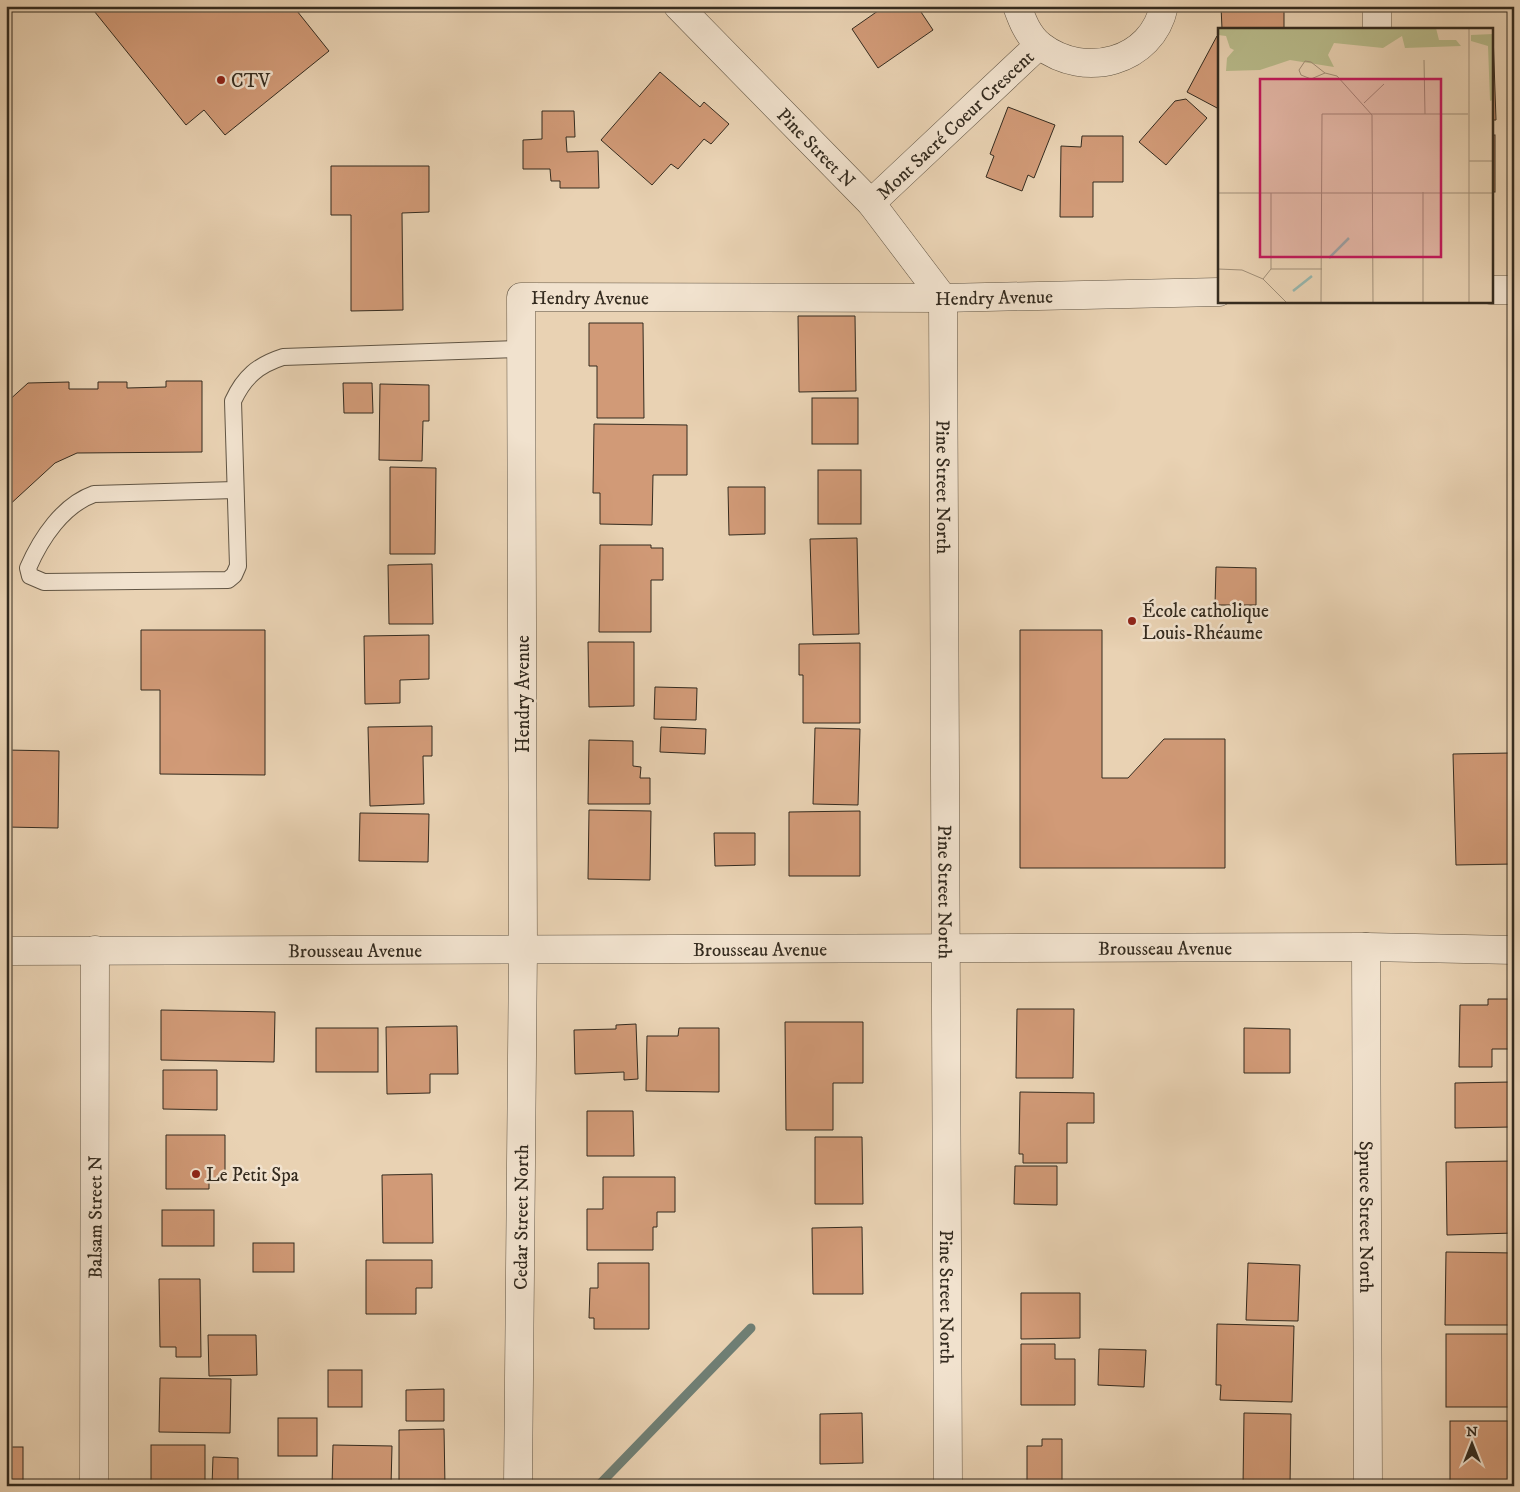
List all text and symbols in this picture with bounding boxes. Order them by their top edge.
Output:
inset map [1218,28,1492,302]
street label: Mont Sacré Coeur Crescent [872,46,1039,205]
place label: CTV [231,70,271,93]
marker: CTV [215,74,227,86]
street label: Pine Street N [771,104,860,193]
street label: Hendry Avenue [935,286,1053,311]
street label: Hendry Avenue [531,287,649,310]
street label: Pine Street North [931,420,954,554]
place label: École catholique Louis-Rhéaume [1142,599,1269,645]
marker: École catholique Louis-Rhéaume [1126,615,1138,627]
street label: Hendry Avenue [512,635,535,753]
street label: Pine Street North [932,825,956,959]
street label: Brousseau Avenue [1098,937,1232,961]
street label: Brousseau Avenue [693,939,827,962]
street label: Brousseau Avenue [288,940,422,963]
street label: Spruce Street North [1354,1141,1377,1293]
street label: Cedar Street North [510,1144,534,1290]
street label: Balsam Street N [84,1155,108,1279]
place label: Le Petit Spa [206,1164,299,1187]
marker: Le Petit Spa [190,1168,202,1180]
street label: Pine Street North [934,1230,957,1364]
north arrow [1448,1420,1498,1470]
text: N [1466,1423,1478,1441]

